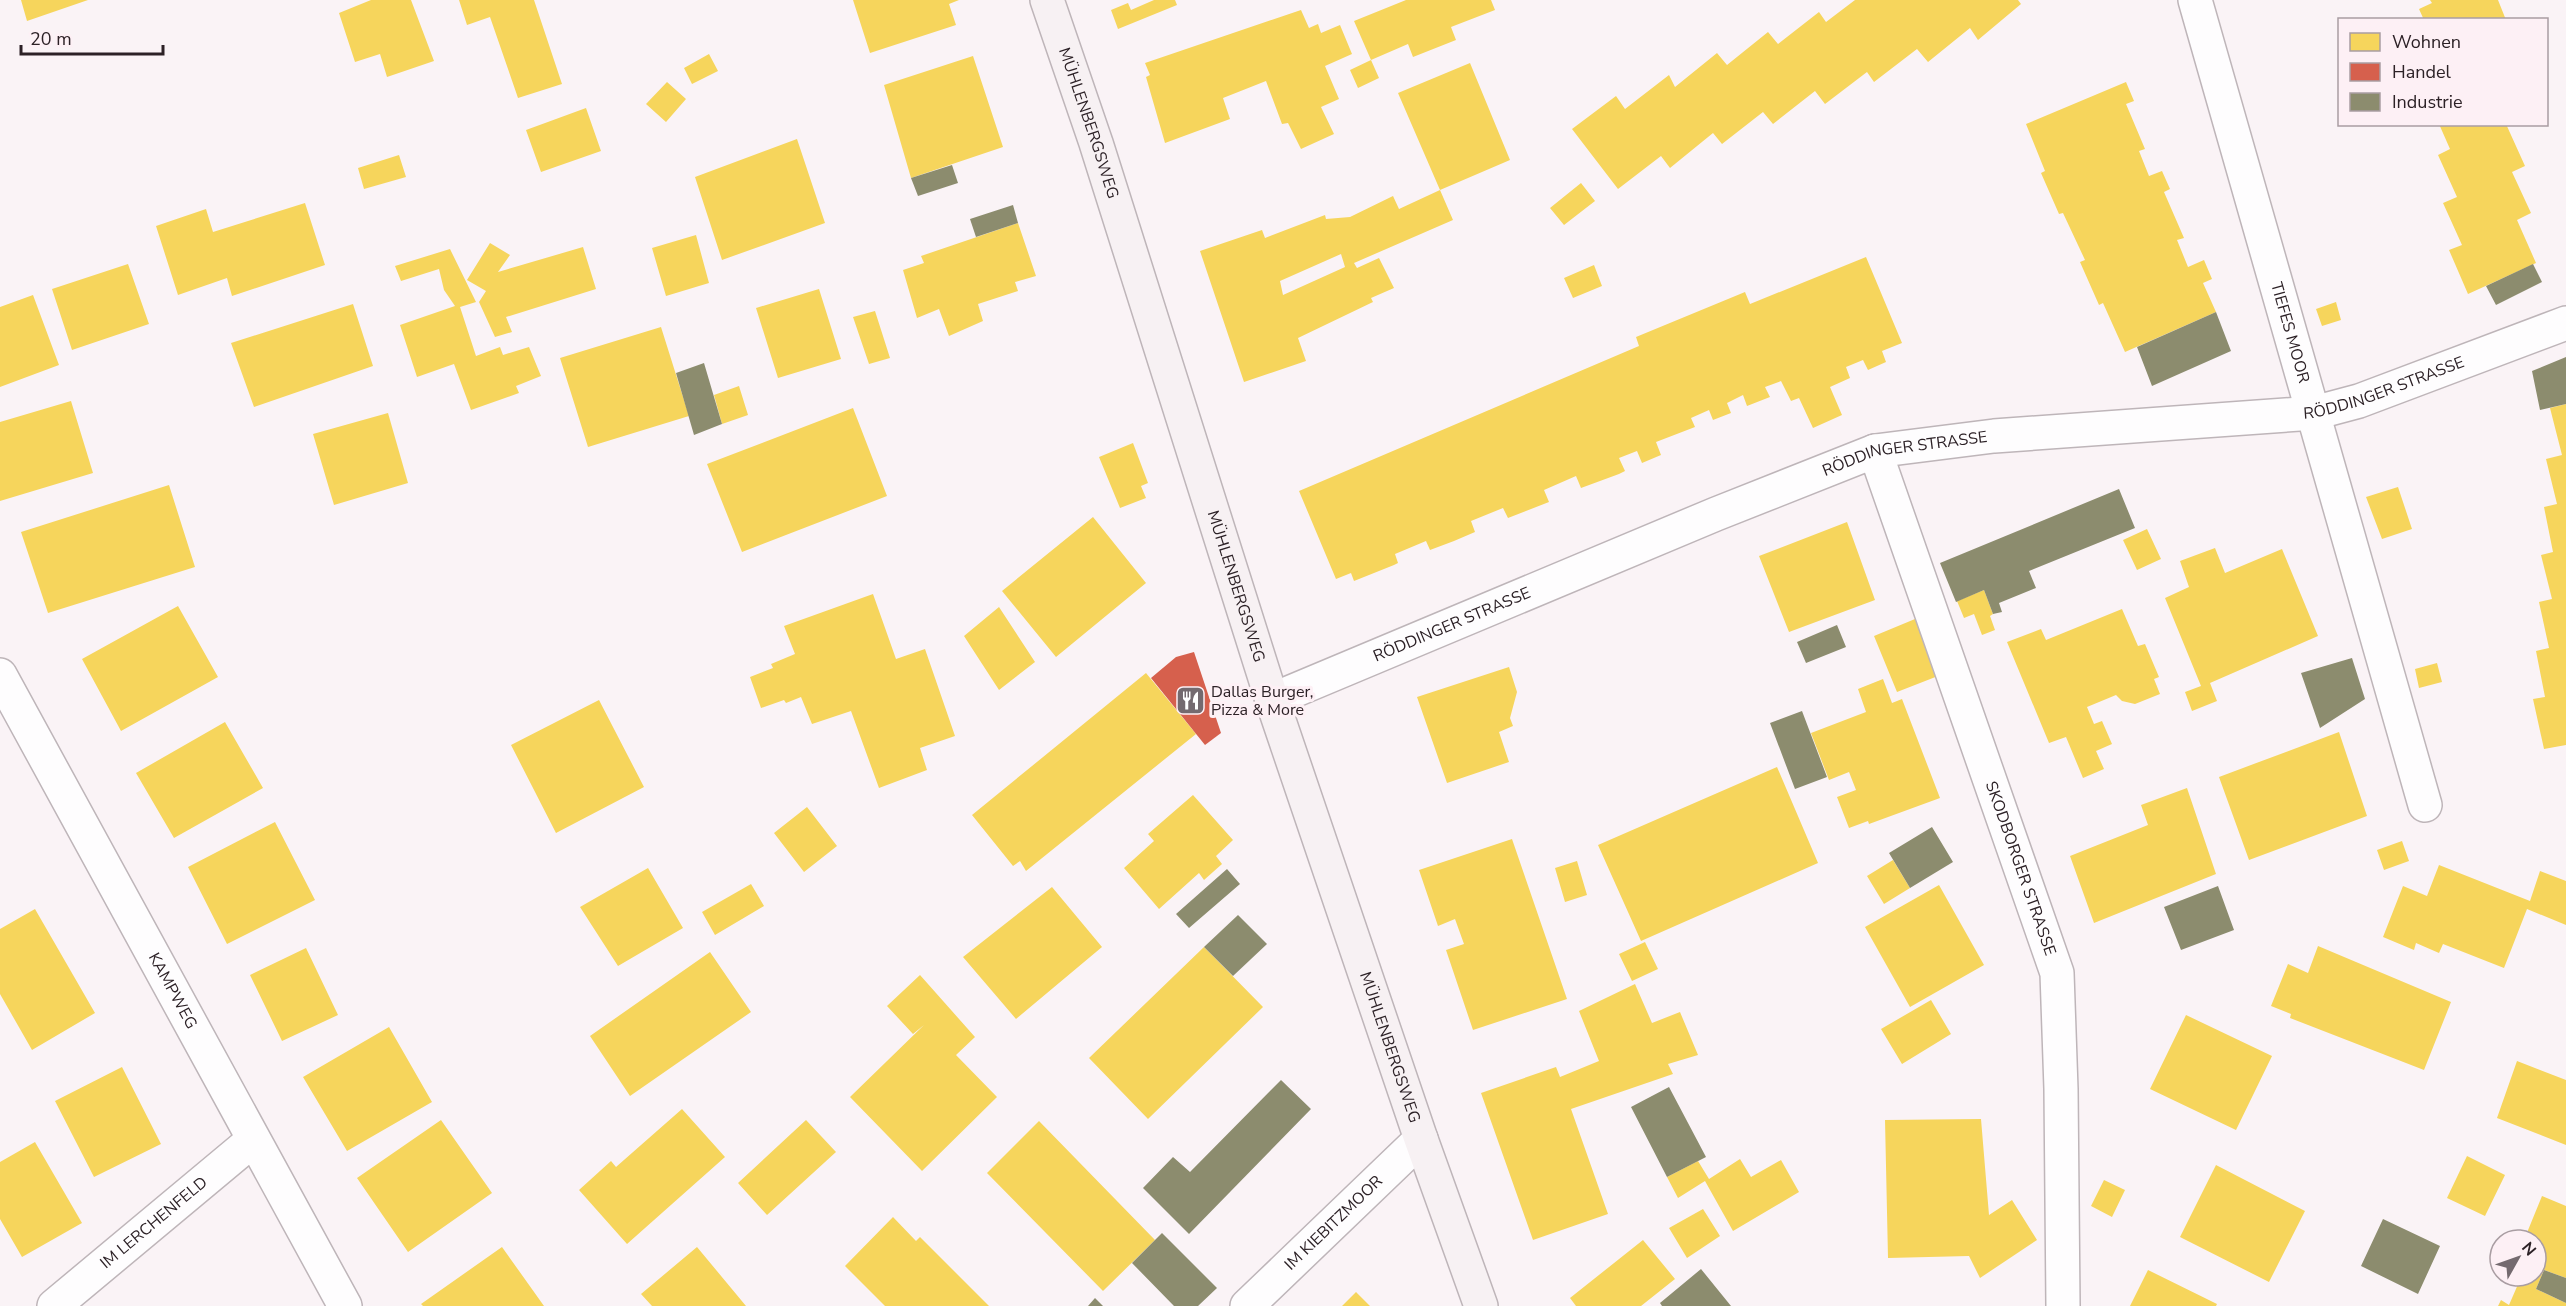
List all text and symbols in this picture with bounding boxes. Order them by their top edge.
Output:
scale bar [21,18,164,56]
legend [2338,18,2548,126]
text: 20 m [30,27,72,51]
text: Wohnen [2392,30,2461,54]
street label: MÜHLENBERGSWEG [1053,45,1124,201]
text: Handel [2392,60,2452,84]
text: Industrie [2392,90,2463,114]
street label: TIEFES MOOR [2265,280,2315,386]
street label: RÖDDINGER STRASSE [2303,351,2467,425]
street label: RÖDDINGER STRASSE [1819,426,1988,482]
street label: MÜHLENBERGSWEG [1202,508,1270,665]
street label: RÖDDINGER STRASSE [1370,582,1534,667]
place label: Dallas Burger, Pizza & More [1211,681,1313,721]
restaurant icon: Dallas Burger, Pizza & More [1174,685,1206,717]
street label: SKODBORGER STRASSE [1980,778,2061,959]
street label: KAMPWEG [143,949,202,1033]
street label: MÜHLENBERGSWEG [1354,969,1426,1126]
street label: IM KIEBITZMOOR [1280,1170,1388,1275]
street label: IM LERCHENFELD [96,1172,212,1274]
north arrow [2488,1228,2548,1288]
text: N [2516,1237,2541,1261]

